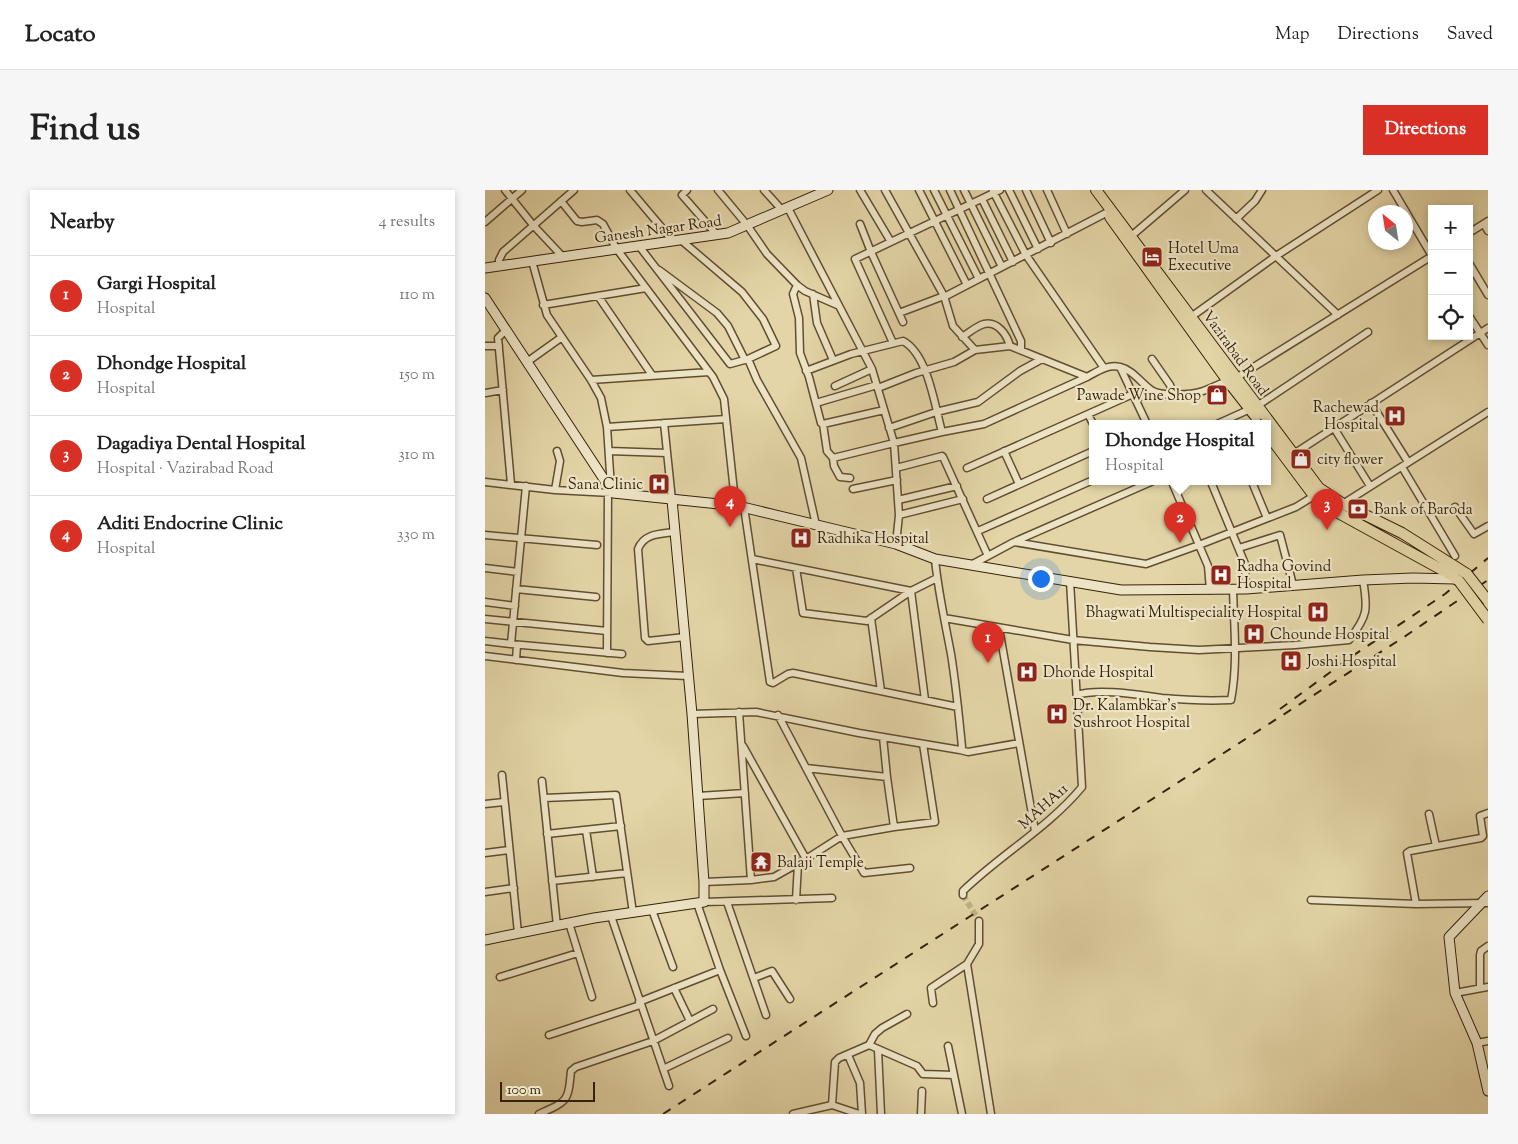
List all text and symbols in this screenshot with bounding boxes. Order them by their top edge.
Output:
text: Locato [25,18,96,52]
text: Map [1275,22,1310,48]
text: Directions [1338,22,1419,48]
text: Saved [1447,22,1493,48]
text: Find us [30,105,140,156]
button: Directions [1363,105,1488,155]
north arrow [1368,205,1413,250]
map controls [1428,205,1473,340]
button: + [1428,205,1473,250]
text: Nearby [50,208,115,238]
text: 4 results [379,211,435,234]
street label: Ganesh Nagar Road [593,211,724,250]
place label: Hotel Uma Executive [1168,239,1239,277]
hotel icon: Hotel Uma Executive [1140,245,1164,269]
button: − [1428,250,1473,295]
text: Gargi Hospital [97,271,216,298]
text: 1 [63,284,69,307]
text: 110 m [399,284,435,307]
button: locate [1428,295,1473,340]
text: Hospital [97,298,155,321]
street label: Vazirabad Road [1197,307,1273,401]
text: Dhondge Hospital [97,351,246,378]
text: 2 [62,364,70,387]
text: 150 m [399,364,435,387]
text: Hospital [97,378,155,401]
shop icon: Pawade Wine Shop [1205,383,1229,407]
place label: Pawade Wine Shop [1077,386,1201,407]
place label: Rachewad Hospital [1313,398,1380,436]
hospital icon: Rachewad Hospital [1383,404,1407,428]
popup [1089,420,1271,485]
text: Dhondge Hospital [1105,428,1255,455]
text: Dagadiya Dental Hospital [97,431,305,458]
text: 3 [63,444,69,467]
text: 310 m [398,444,435,467]
shop icon: city flower [1289,447,1313,471]
place label: city flower [1317,450,1383,471]
text: Hospital [1105,455,1164,478]
text: Hospital · Vazirabad Road [97,458,274,481]
hospital icon: Sana Clinic [647,472,671,496]
place label: Sana Clinic [568,475,643,496]
pin: 4 [714,486,746,527]
pin: 3 [1311,489,1343,530]
bank icon: Bank of Baroda [1346,497,1370,521]
place label: Bank of Baroda [1374,500,1473,521]
pin: 2 [1164,502,1196,543]
text: Aditi Endocrine Clinic [97,511,283,538]
text: 4 [62,524,70,547]
text: 330 m [397,524,435,547]
hospital icon: Radhika Hospital [789,526,813,550]
place label: Radhika Hospital [817,529,929,550]
text: Hospital [97,538,155,561]
place label: Radha Govind Hospital [1237,557,1332,595]
hospital icon: Radha Govind Hospital [1209,563,1233,587]
your location [1028,566,1054,592]
hospital icon: Bhagwati Multispeciality Hospital [1306,600,1330,624]
place label: Bhagwati Multispeciality Hospital [1086,603,1302,624]
pin: 1 [972,622,1004,663]
hospital icon: Chounde Hospital [1242,622,1266,646]
place label: Chounde Hospital [1270,625,1390,646]
hospital icon: Joshi Hospital [1279,649,1303,673]
place label: Joshi Hospital [1306,652,1396,673]
hospital icon: Dhonde Hospital [1015,660,1039,684]
place label: Dhonde Hospital [1043,663,1154,684]
place label: Dr. Kalambkar's Sushroot Hospital [1073,696,1190,734]
hospital icon: Dr. Kalambkar's Sushroot Hospital [1045,702,1069,726]
street label: MAHA11 [1015,779,1073,835]
temple icon: Balaji Temple [749,850,773,874]
place label: Balaji Temple [777,853,864,874]
scale bar [500,1079,595,1102]
text: 100 m [507,1081,541,1101]

